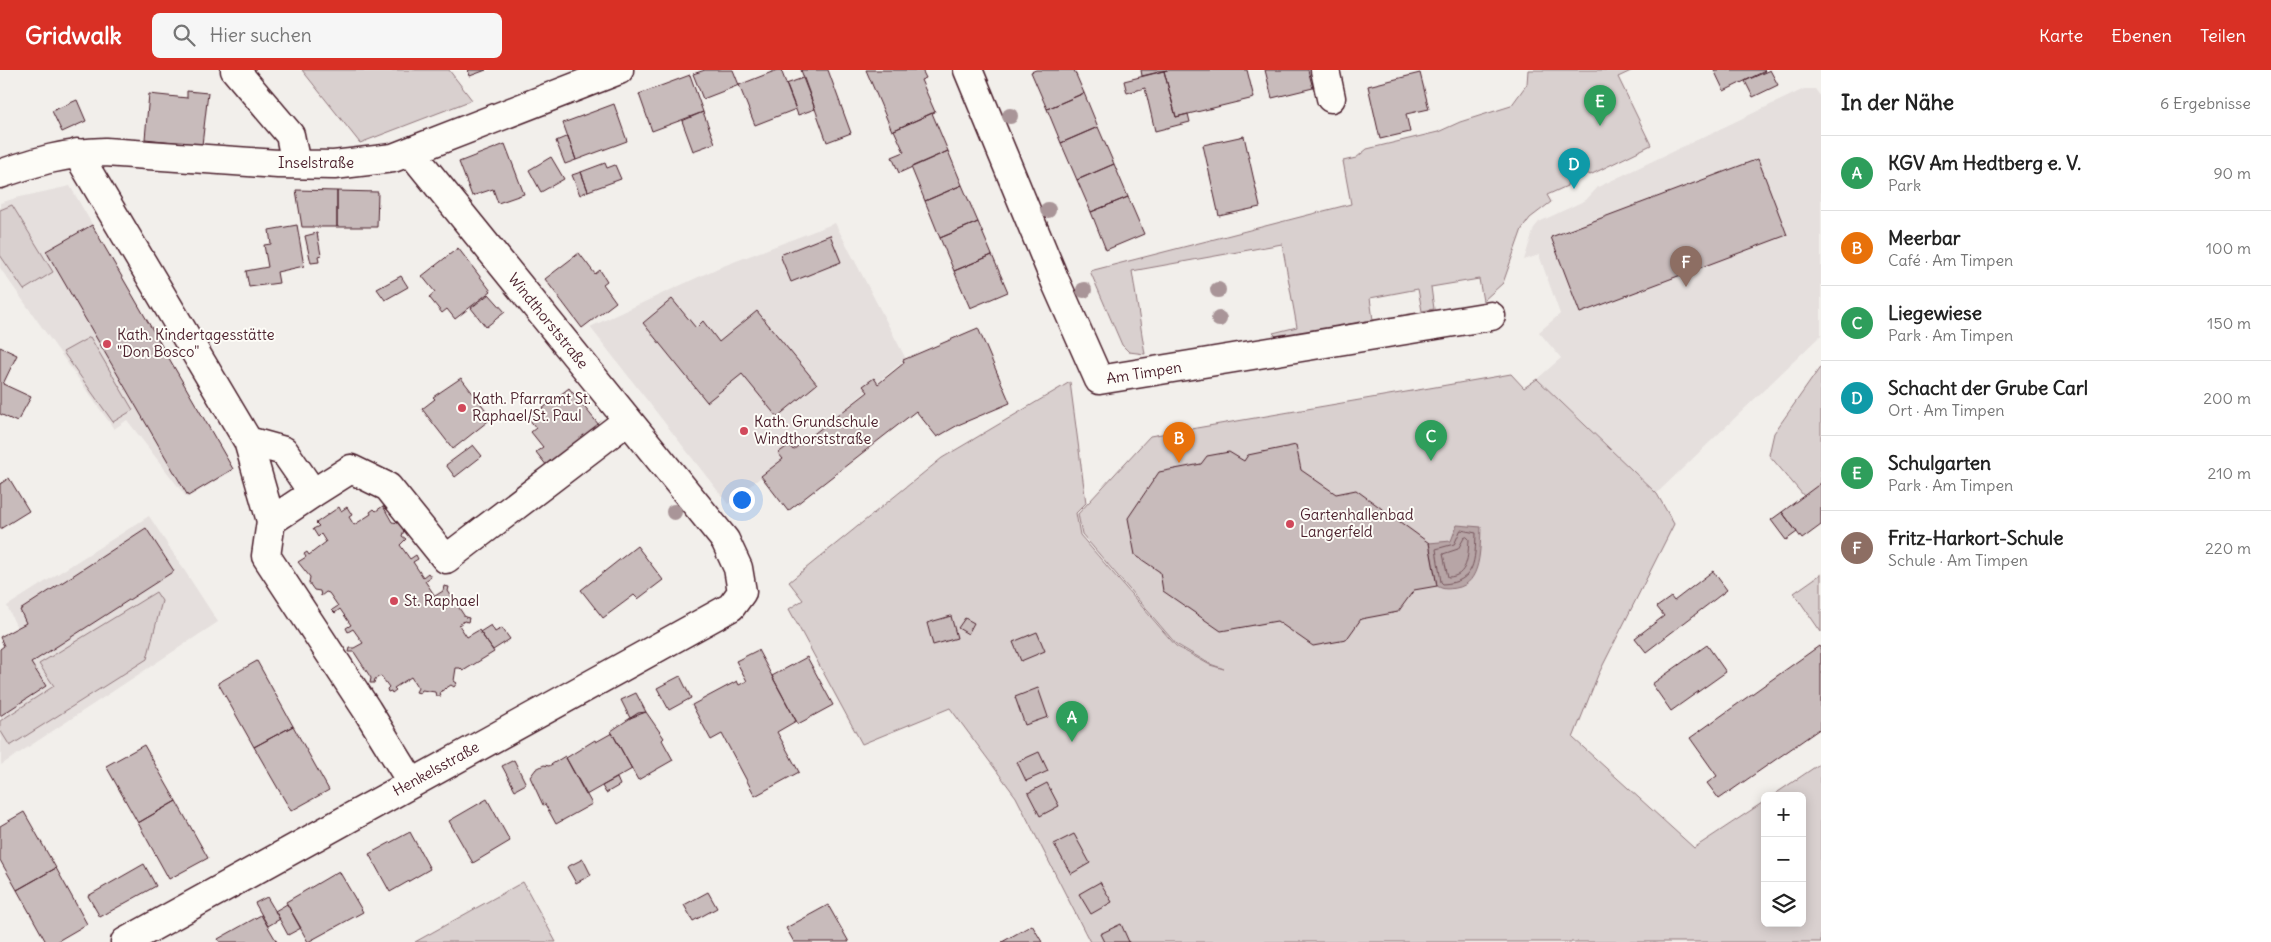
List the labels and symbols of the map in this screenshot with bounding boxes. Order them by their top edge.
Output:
pin: E [1584,85,1616,126]
pin: D [1558,148,1590,189]
street label: Inselstraße [278,153,354,172]
pin: F [1670,246,1702,287]
street label: Windthorststraße [504,269,593,372]
place label: Kath. Kindertagesstätte "Don Bosco" [117,325,275,361]
marker: Kath. Kindertagesstätte "Don Bosco" [101,338,113,350]
street label: Am Timpen [1105,357,1183,388]
place label: Kath. Pfarramt St. Raphael/St. Paul [472,389,591,425]
marker: Kath. Pfarramt St. Raphael/St. Paul [456,402,468,414]
place label: Kath. Grundschule Windthorststraße [754,412,879,448]
pin: C [1415,420,1447,461]
pin: B [1163,422,1195,463]
marker: Kath. Grundschule Windthorststraße [738,425,750,437]
your location [729,487,755,513]
place label: Gartenhallenbad Langerfeld [1300,505,1414,541]
marker: Gartenhallenbad Langerfeld [1284,518,1296,530]
place label: St. Raphael [404,591,479,610]
marker: St. Raphael [388,595,400,607]
pin: A [1056,701,1088,742]
street label: Henkelsstraße [389,737,482,800]

